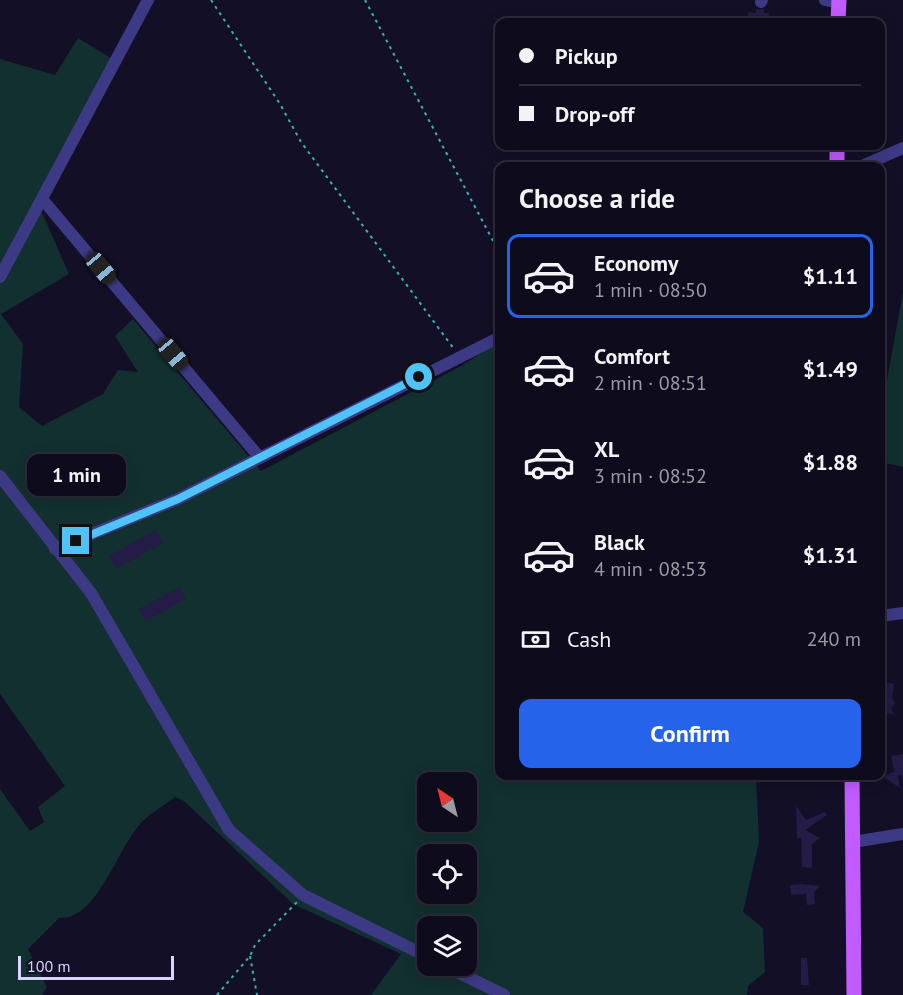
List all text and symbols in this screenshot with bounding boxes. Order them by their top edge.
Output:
text: Pickup [555,42,618,70]
text: Drop-off [555,100,634,128]
text: Choose a ride [519,181,675,215]
car [83,248,119,288]
icon: car [522,249,576,303]
text: Economy [594,249,678,277]
text: $1.11 [803,262,858,290]
text: 1 min · 08:50 [594,277,707,303]
car [155,334,191,374]
icon: car [522,342,576,396]
text: Comfort [594,342,670,370]
text: $1.49 [803,355,858,383]
route start [405,363,432,390]
text: 2 min · 08:51 [594,370,707,396]
icon: car [522,435,576,489]
text: XL [594,435,619,463]
text: $1.88 [803,448,858,476]
callout: 1 min [26,454,125,496]
text: 1 min [52,462,101,488]
text: 3 min · 08:52 [594,463,707,489]
route end [62,527,89,554]
icon: car [522,528,576,582]
text: Black [594,528,645,556]
text: $1.31 [803,541,858,569]
text: 4 min · 08:53 [594,556,707,582]
icon: cash [519,623,552,656]
text: Cash [567,625,611,653]
text: 240 m [807,626,861,652]
button: Confirm [519,699,861,768]
north arrow [417,772,477,832]
map controls [417,772,477,976]
button: locate [417,844,477,904]
button: layers [417,916,477,976]
scale bar [18,953,174,980]
text: 100 m [27,956,70,976]

